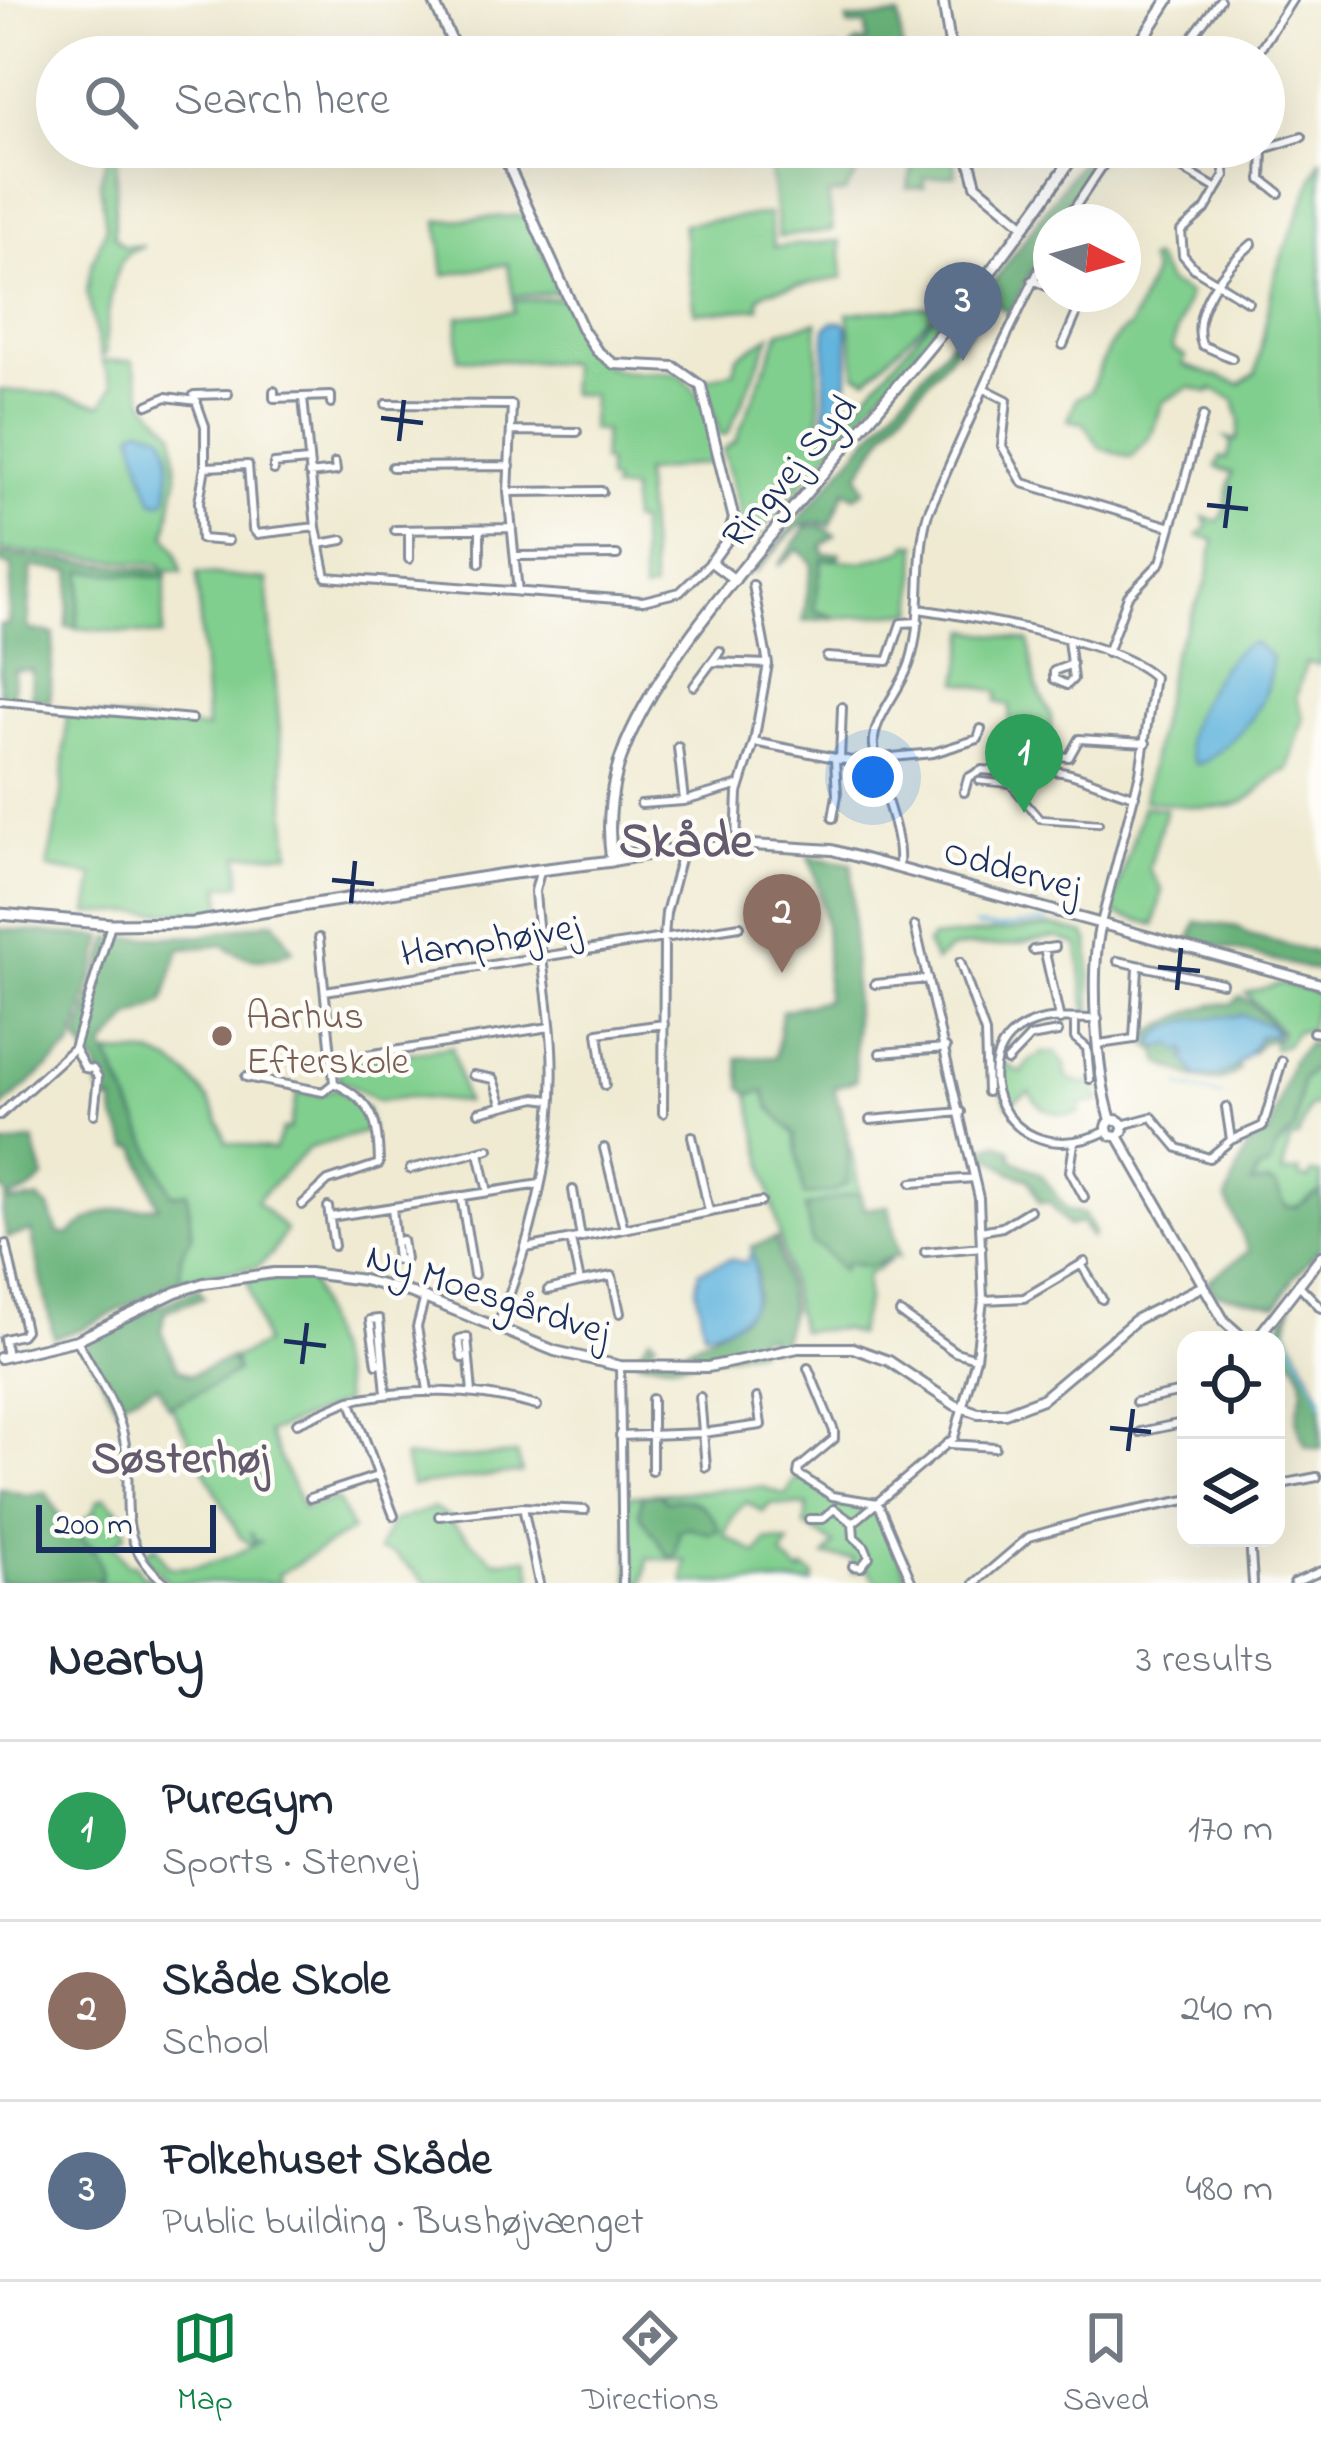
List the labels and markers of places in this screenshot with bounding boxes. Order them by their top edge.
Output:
pin: 3 [924,262,1002,361]
pin: 1 [985,714,1063,813]
pin: 2 [743,874,821,973]
place label: Aarhus Efterskole [246,990,409,1092]
marker: Aarhus Efterskole [209,1023,235,1049]

